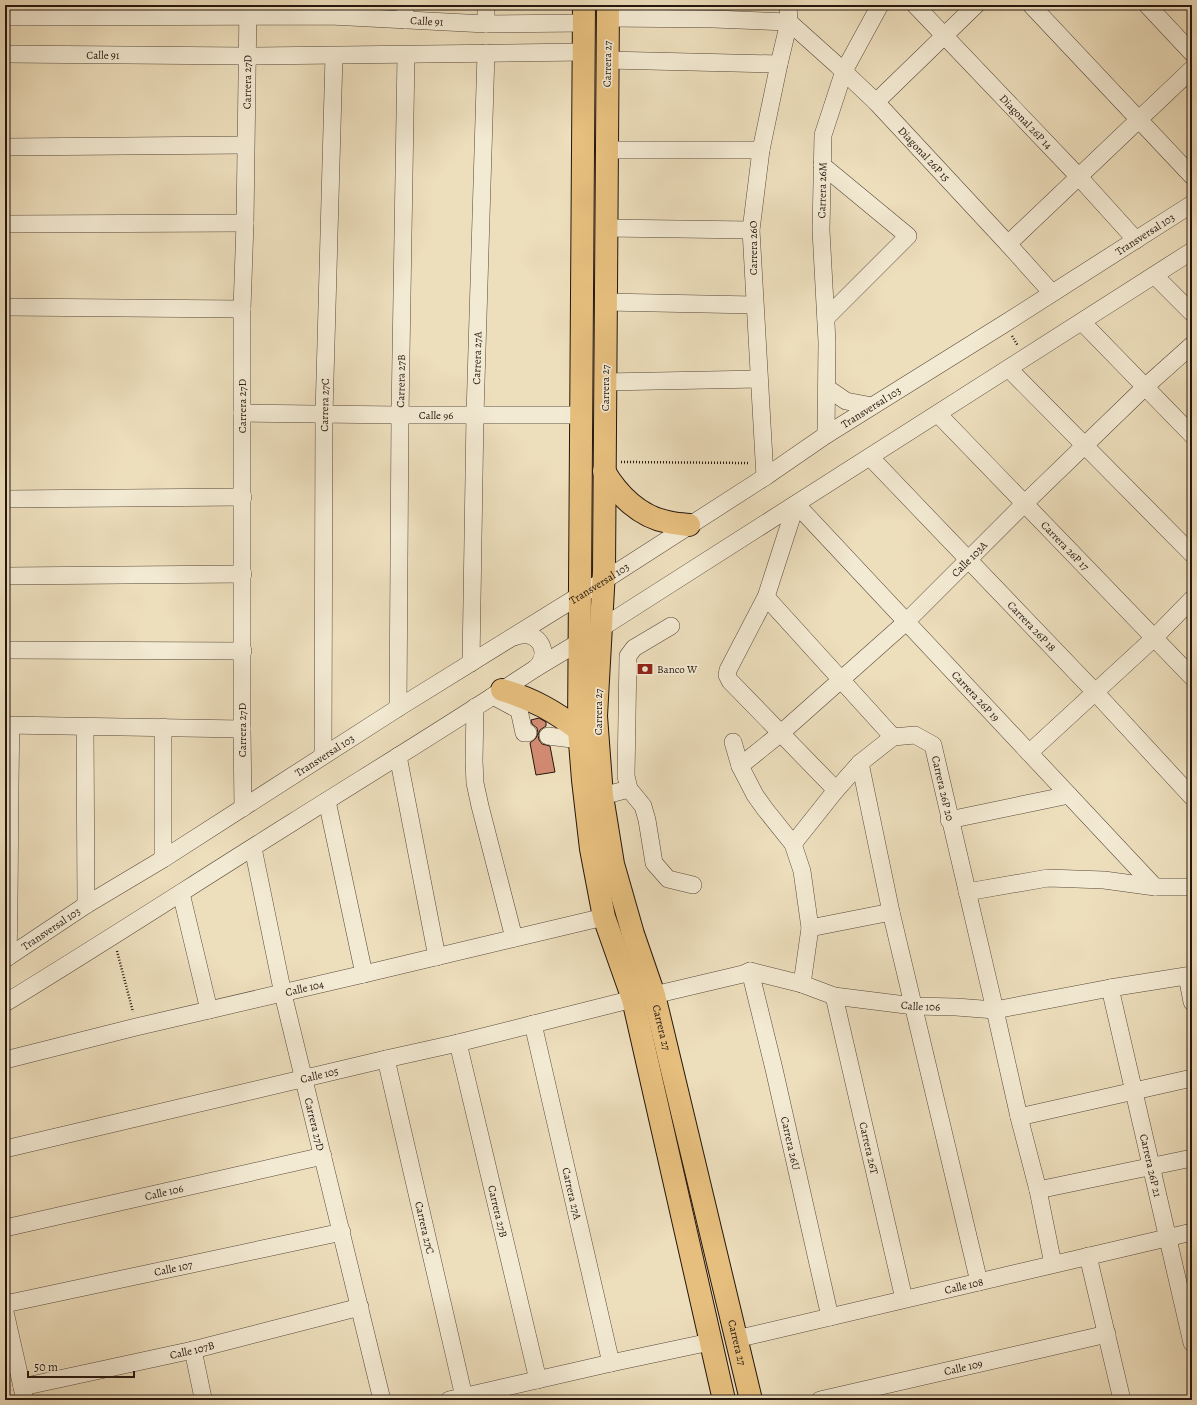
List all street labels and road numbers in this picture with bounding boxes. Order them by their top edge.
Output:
street label: Calle 91 [410,13,444,30]
street label: Carrera 27 [600,40,615,87]
street label: Calle 91 [86,48,120,63]
street label: Carrera 27D [240,55,255,109]
street label: Diagonal 26P 14 [996,91,1055,153]
street label: Diagonal 26P 15 [894,123,953,185]
street label: Carrera 26M [814,162,830,219]
street label: Transversal 103 [1112,210,1178,259]
street label: Carrera 26O [746,220,761,275]
street label: Carrera 27A [469,331,486,385]
street label: Carrera 27B [393,354,409,408]
street label: Carrera 27 [598,364,613,411]
street label: Carrera 27C [317,378,333,432]
street label: Carrera 27D [235,379,250,433]
street label: Transversal 103 [838,383,904,432]
street label: Calle 96 [419,408,453,423]
street label: Carrera 26P 17 [1037,518,1093,574]
street label: Calle 103A [948,538,991,581]
street label: Transversal 103 [567,559,632,608]
street label: Carrera 26P 18 [1004,598,1059,655]
street label: Carrera 26P 19 [948,668,1003,725]
street label: Carrera 27 [591,688,606,735]
street label: Carrera 27D [235,703,250,757]
street label: Transversal 103 [292,731,357,780]
street label: Carrera 26P 20 [928,754,958,822]
street label: Transversal 103 [19,904,83,954]
street label: Calle 104 [284,977,325,1000]
street label: Calle 106 [900,997,940,1015]
street label: Carrera 27 [649,1003,674,1052]
street label: Calle 105 [299,1063,340,1087]
street label: Carrera 27D [301,1096,328,1153]
street label: Carrera 26U [777,1115,804,1172]
street label: Carrera 26T [855,1121,882,1176]
street label: Carrera 26P 21 [1136,1132,1165,1199]
street label: Carrera 27A [558,1166,585,1222]
street label: Calle 106 [143,1181,185,1204]
street label: Carrera 27B [484,1184,511,1239]
street label: Carrera 27C [411,1200,438,1256]
street label: Calle 107 [153,1257,194,1280]
street label: Calle 108 [943,1274,985,1298]
street label: Carrera 27 [724,1318,750,1367]
street label: Calle 107B [168,1338,216,1363]
street label: Calle 109 [943,1356,984,1379]

